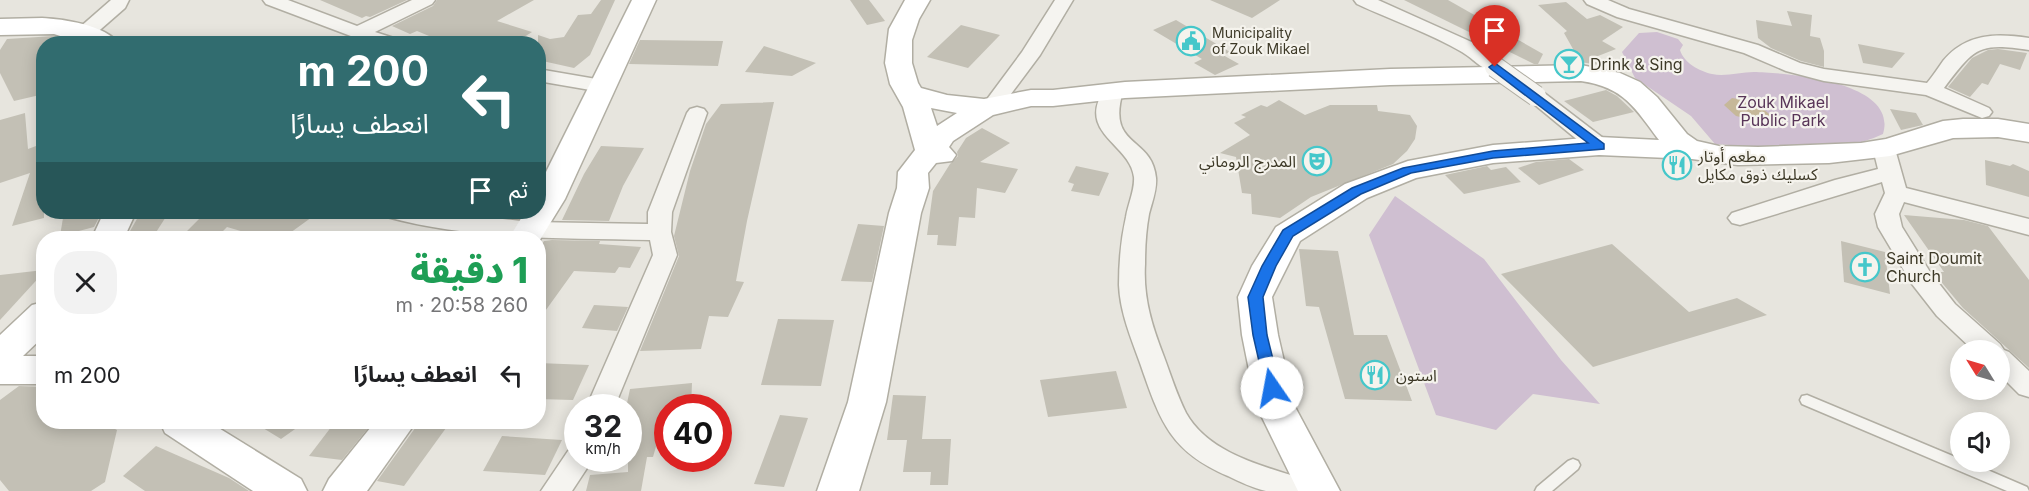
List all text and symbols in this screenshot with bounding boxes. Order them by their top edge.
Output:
pin [1469,5,1520,67]
icon: arrive [1478,14,1511,47]
place label: Municipality of Zouk Mikael [1212,24,1310,57]
public building icon: Municipality of Zouk Mikael [1175,25,1207,57]
text: 200 m [298,45,429,96]
bar icon: Drink & Sing [1553,48,1585,80]
place label: Drink & Sing [1590,54,1683,74]
icon: left [450,60,528,138]
park label: Zouk Mikael Public Park [1737,92,1829,130]
text: انعطف يسارًا [290,107,429,140]
theatre icon: المدرج الروماني [1301,145,1333,177]
place label: مطعم أوتار كسليك ذوق مكايل [1697,146,1818,184]
restaurant icon: مطعم أوتار كسليك ذوق مكايل [1661,149,1693,181]
place label: المدرج الروماني [1199,151,1296,174]
icon: arrive [464,174,497,207]
text: ثم [509,177,528,203]
text: 1 دقيقة [410,248,528,292]
place label: Saint Doumit Church [1886,248,1982,286]
button: close [54,251,117,314]
church icon: Saint Doumit Church [1849,251,1881,283]
text: 260 m · 20:58 [396,293,528,317]
north arrow [1950,340,2010,400]
map controls [1950,340,2010,472]
position arrow [1240,356,1304,420]
icon: left [495,359,528,392]
restaurant icon: استون [1359,359,1391,391]
text: انعطف يسارًا [354,361,477,387]
text: 200 m [54,362,121,388]
place label: استون [1396,365,1437,385]
speed limit sign: 40 [654,394,732,472]
text: 32 [584,408,622,444]
button: sound [1950,412,2010,472]
text: km/h [585,439,621,458]

